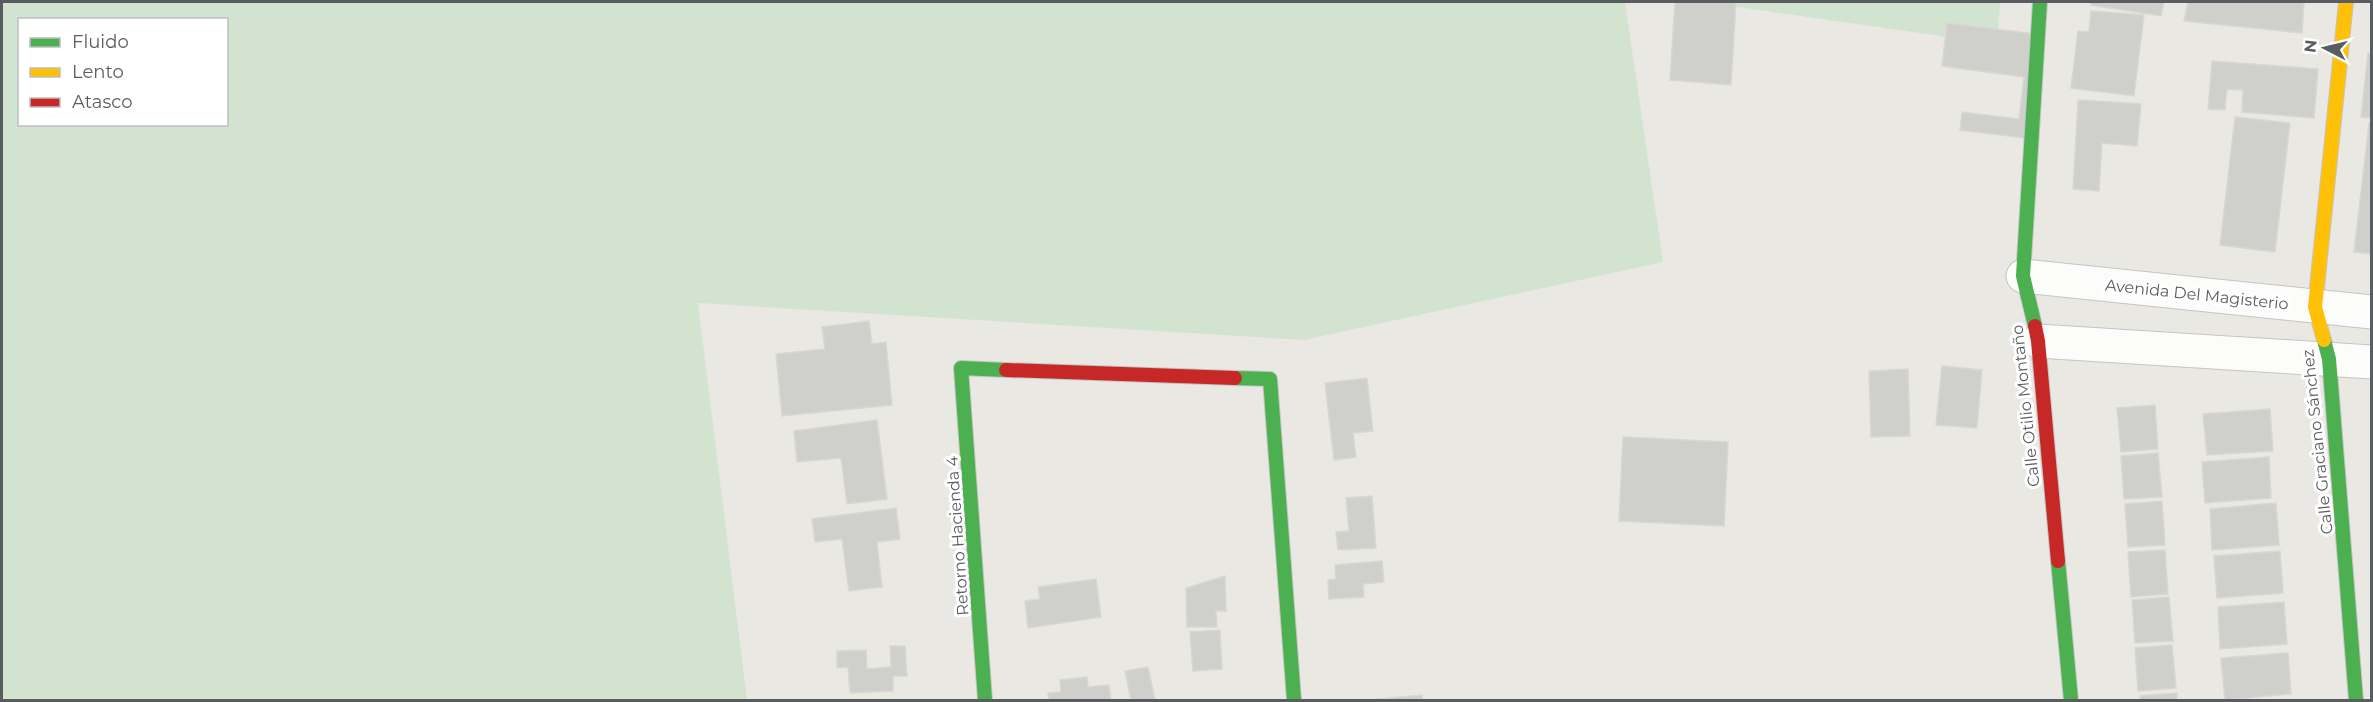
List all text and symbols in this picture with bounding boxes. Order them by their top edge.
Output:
legend [18,18,228,126]
north arrow [2295,18,2355,78]
text: Fluido [72,31,129,53]
text: N [2300,39,2321,54]
text: Lento [72,61,124,83]
text: Atasco [72,91,132,113]
street label: Avenida Del Magisterio [2104,275,2290,314]
street label: Calle Otilio Montaño [2008,324,2043,488]
street label: Calle Graciano Sánchez [2298,348,2337,535]
street label: Retorno Hacienda 4 [942,455,973,616]

